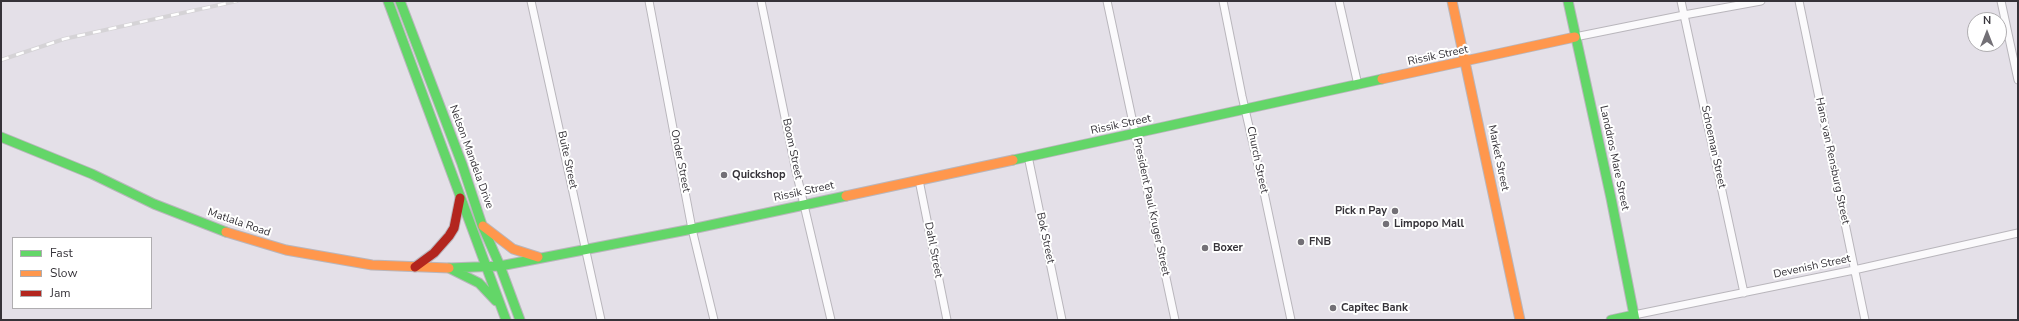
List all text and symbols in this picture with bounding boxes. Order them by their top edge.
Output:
north arrow [1967,12,2007,52]
text: N [1983,13,1991,28]
street label: Rissik Street [1407,43,1469,69]
street label: Hans van Rensburg Street [1812,96,1852,226]
street label: Nelson Mandela Drive [446,103,496,211]
street label: Landdros Mare Street [1596,104,1632,212]
street label: Schoeman Street [1698,104,1728,190]
street label: Rissik Street [1090,112,1152,138]
street label: Boom Street [779,117,805,181]
street label: Market Street [1485,124,1511,192]
street label: Church Street [1243,125,1271,195]
street label: Onder Street [667,128,693,194]
street label: Buite Street [554,130,580,190]
street label: President Paul Kruger Street [1130,137,1172,277]
place label: Quickshop [732,168,786,182]
marker: Quickshop [719,170,729,180]
street label: Rissik Street [773,179,835,205]
place label: Pick n Pay [1335,204,1387,218]
street label: Matlala Road [206,206,272,240]
marker: Pick n Pay [1390,206,1400,216]
street label: Bok Street [1033,211,1057,265]
place label: Limpopo Mall [1394,217,1464,231]
marker: Limpopo Mall [1381,219,1391,229]
street label: Dahl Street [921,221,945,279]
place label: FNB [1309,235,1331,249]
legend [12,237,152,309]
marker: FNB [1296,237,1306,247]
place label: Boxer [1213,241,1243,255]
marker: Boxer [1200,243,1210,253]
text: Fast [50,245,73,261]
street label: Devenish Street [1772,252,1852,282]
text: Slow [50,265,78,281]
text: Jam [50,285,71,301]
place label: Capitec Bank [1341,301,1408,315]
marker: Capitec Bank [1328,303,1338,313]

